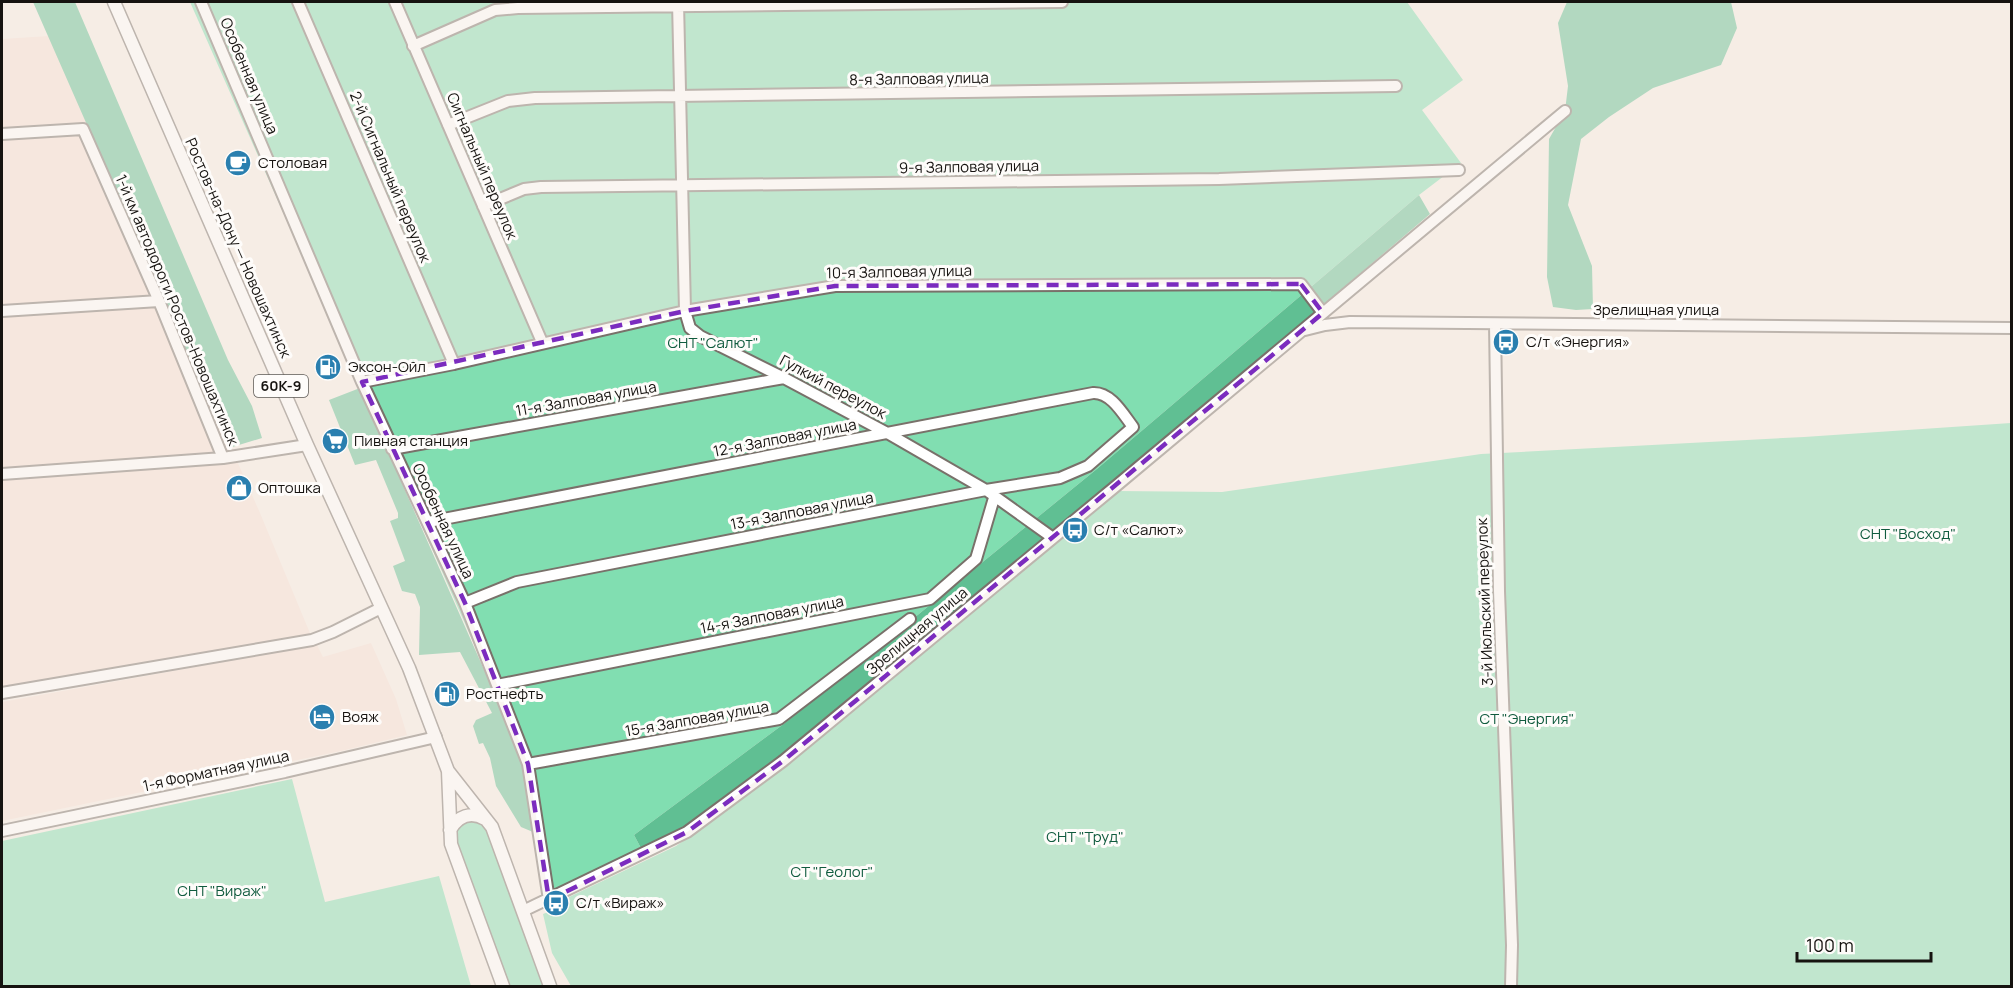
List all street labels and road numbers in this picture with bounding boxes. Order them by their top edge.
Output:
street label: Особенная улица [215,14,284,137]
street label: 8-я Залповая улица [849,67,989,90]
street label: 2-й Сигнальный переулок [345,88,436,266]
street label: Сигнальный переулок [442,89,523,243]
street label: Ростов-на-Дону — Новошахтинск [180,134,297,362]
street label: 9-я Залповая улица [899,155,1039,178]
street label: 1-й км автодороги Ростов-Новошахтинск [111,171,244,449]
street label: 10-я Залповая улица [826,260,972,283]
street label: Зрелищная улица [1593,299,1719,320]
street label: Гулкий переулок [776,350,891,424]
road number: 60К-9 [254,375,308,397]
street label: 11-я Залповая улица [514,376,658,421]
street label: 12-я Залповая улица [712,413,858,462]
street label: Особенная улица [408,460,479,582]
street label: 13-я Залповая улица [729,486,875,535]
street label: 3-й Июльский переулок [1471,517,1498,686]
street label: Зрелищная улица [862,582,972,679]
street label: 14-я Залповая улица [698,590,845,639]
street label: 15-я Залповая улица [623,696,770,741]
street label: 1-я Форматная улица [141,745,291,796]

